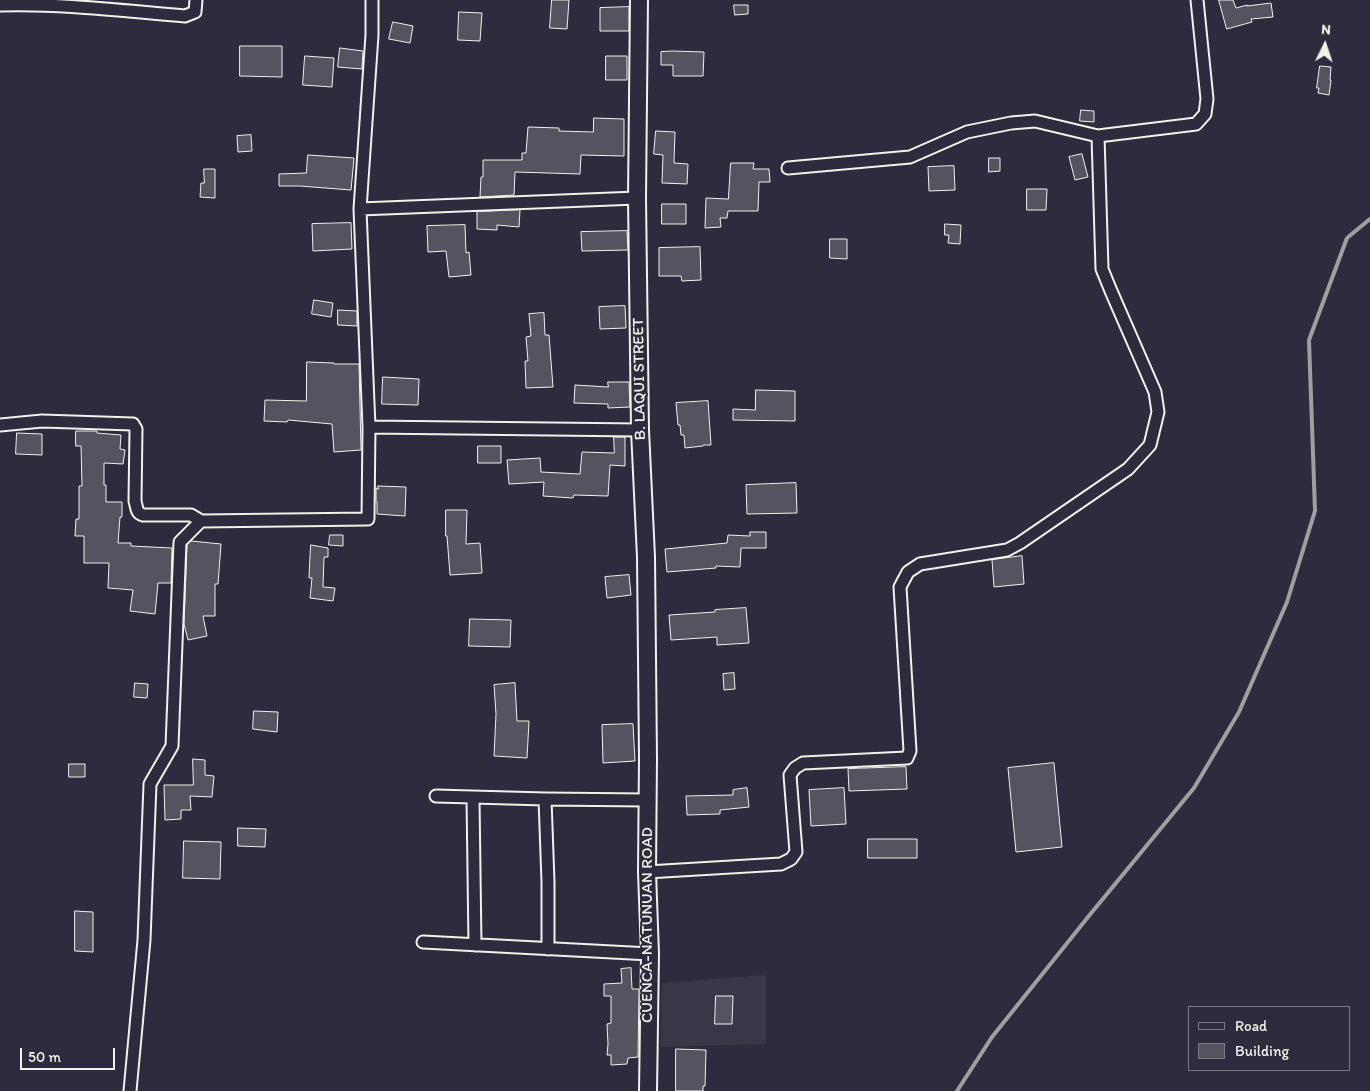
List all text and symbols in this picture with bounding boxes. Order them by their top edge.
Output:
north arrow [1300,20,1350,70]
text: N [1321,21,1331,38]
street label: B. LAQUI STREET [629,318,651,440]
street label: CUENCA-NATUNUAN ROAD [638,827,658,1023]
legend [1188,1006,1350,1071]
text: Road [1235,1017,1267,1035]
scale bar [22,1038,118,1070]
text: Building [1235,1042,1289,1060]
text: 50 m [28,1048,61,1066]

